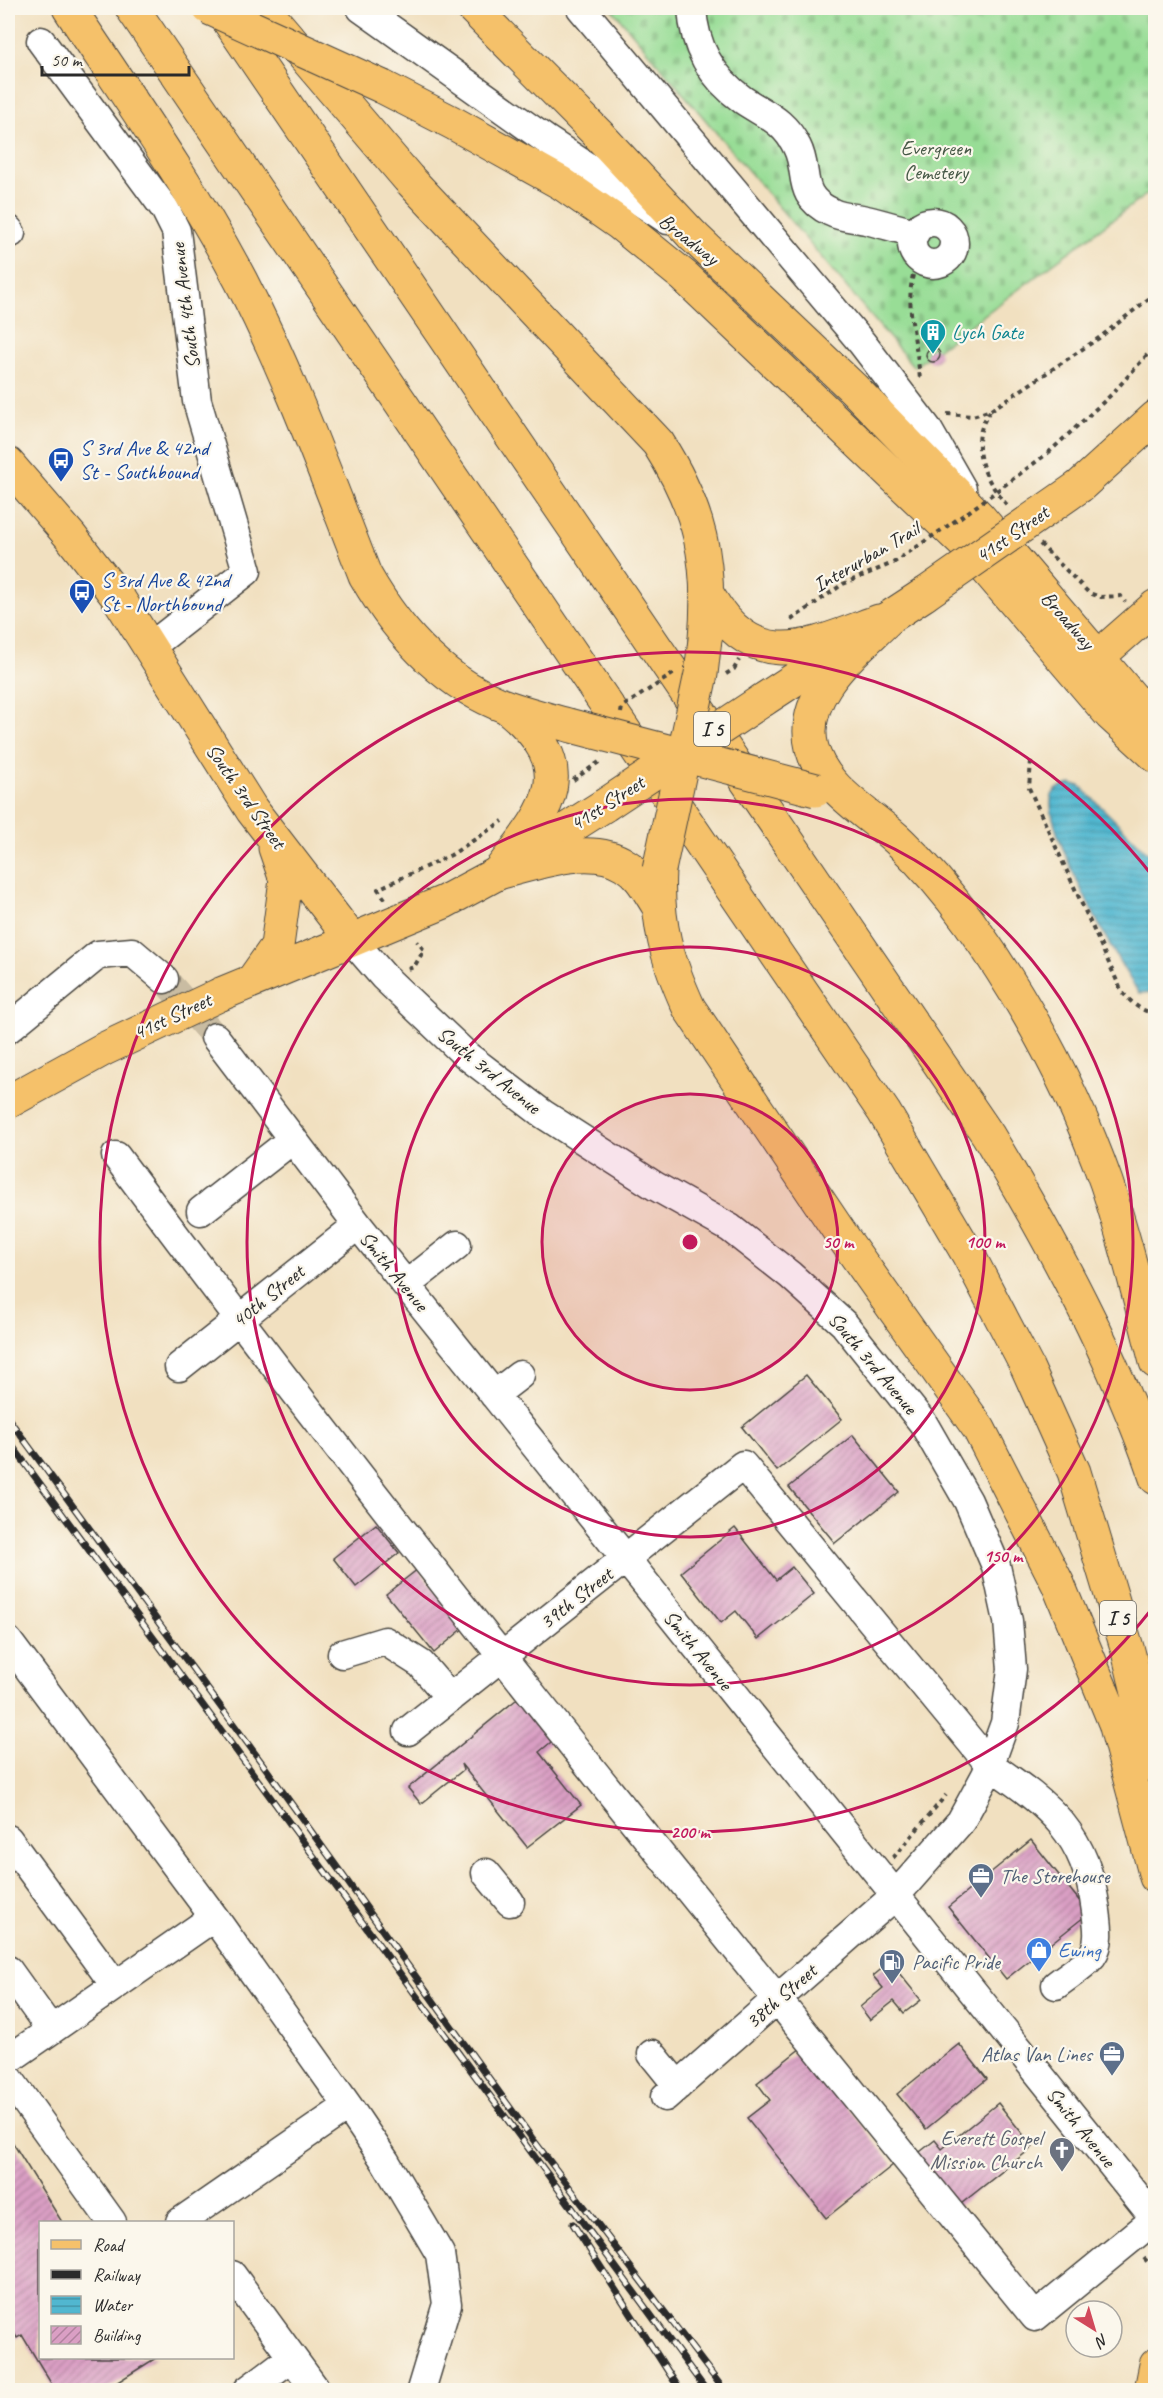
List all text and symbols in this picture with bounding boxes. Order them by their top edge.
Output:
scale bar [42,39,189,77]
text: 50 m [51,49,84,71]
park label: Evergreen Cemetery [901,135,972,185]
street label: Broadway [654,207,726,272]
street label: South 4th Avenue [164,241,206,370]
building icon: Lych Gate [918,317,948,355]
place label: Lych Gate [952,319,1024,345]
place label: S 3rd Ave & 42nd St - Southbound [80,435,212,485]
bus stop icon: S 3rd Ave & 42nd St - Southbound [46,445,76,483]
street label: 41st Street [970,498,1055,569]
street label: Interurban Trail [808,514,927,598]
place label: S 3rd Ave & 42nd St - Northbound [101,567,233,617]
bus stop icon: S 3rd Ave & 42nd St - Northbound [67,577,97,615]
street label: Broadway [1035,585,1102,656]
road number: I 5 [694,712,730,746]
street label: South 3rd Street [200,738,293,855]
street label: 41st Street [565,768,651,837]
street label: 41st Street [129,986,217,1045]
street label: South 3rd Avenue [432,1020,547,1120]
street label: Smith Avenue [354,1226,436,1318]
text: 50 m [823,1231,855,1253]
text: 100 m [966,1231,1006,1253]
centre of rings [680,1232,700,1252]
street label: 40th Street [226,1258,311,1333]
street label: South 3rd Avenue [823,1307,924,1420]
text: 150 m [984,1545,1024,1567]
street label: 39th Street [534,1560,619,1635]
road number: I 5 [1100,1601,1136,1635]
street label: Smith Avenue [658,1605,740,1697]
text: 200 m [671,1821,711,1843]
office icon: The Storehouse [966,1861,996,1899]
place label: The Storehouse [1000,1863,1111,1889]
shop icon: Ewing [1024,1935,1054,1973]
place label: Ewing [1058,1937,1102,1963]
fuel station icon: Pacific Pride [877,1947,907,1985]
place label: Pacific Pride [912,1949,1002,1975]
street label: 38th Street [740,1957,823,2034]
office icon: Atlas Van Lines [1097,2039,1127,2077]
place label: Atlas Van Lines [981,2041,1094,2067]
street label: Smith Avenue [1041,2082,1123,2174]
place label: Everett Gospel Mission Church [930,2125,1045,2175]
church icon: Everett Gospel Mission Church [1047,2135,1077,2173]
legend [39,2221,234,2359]
text: Road [93,2234,126,2256]
text: Railway [93,2264,141,2286]
text: Water [93,2294,134,2316]
north arrow [1064,2299,1124,2359]
text: Building [93,2324,142,2346]
text: N [1090,2329,1112,2353]

